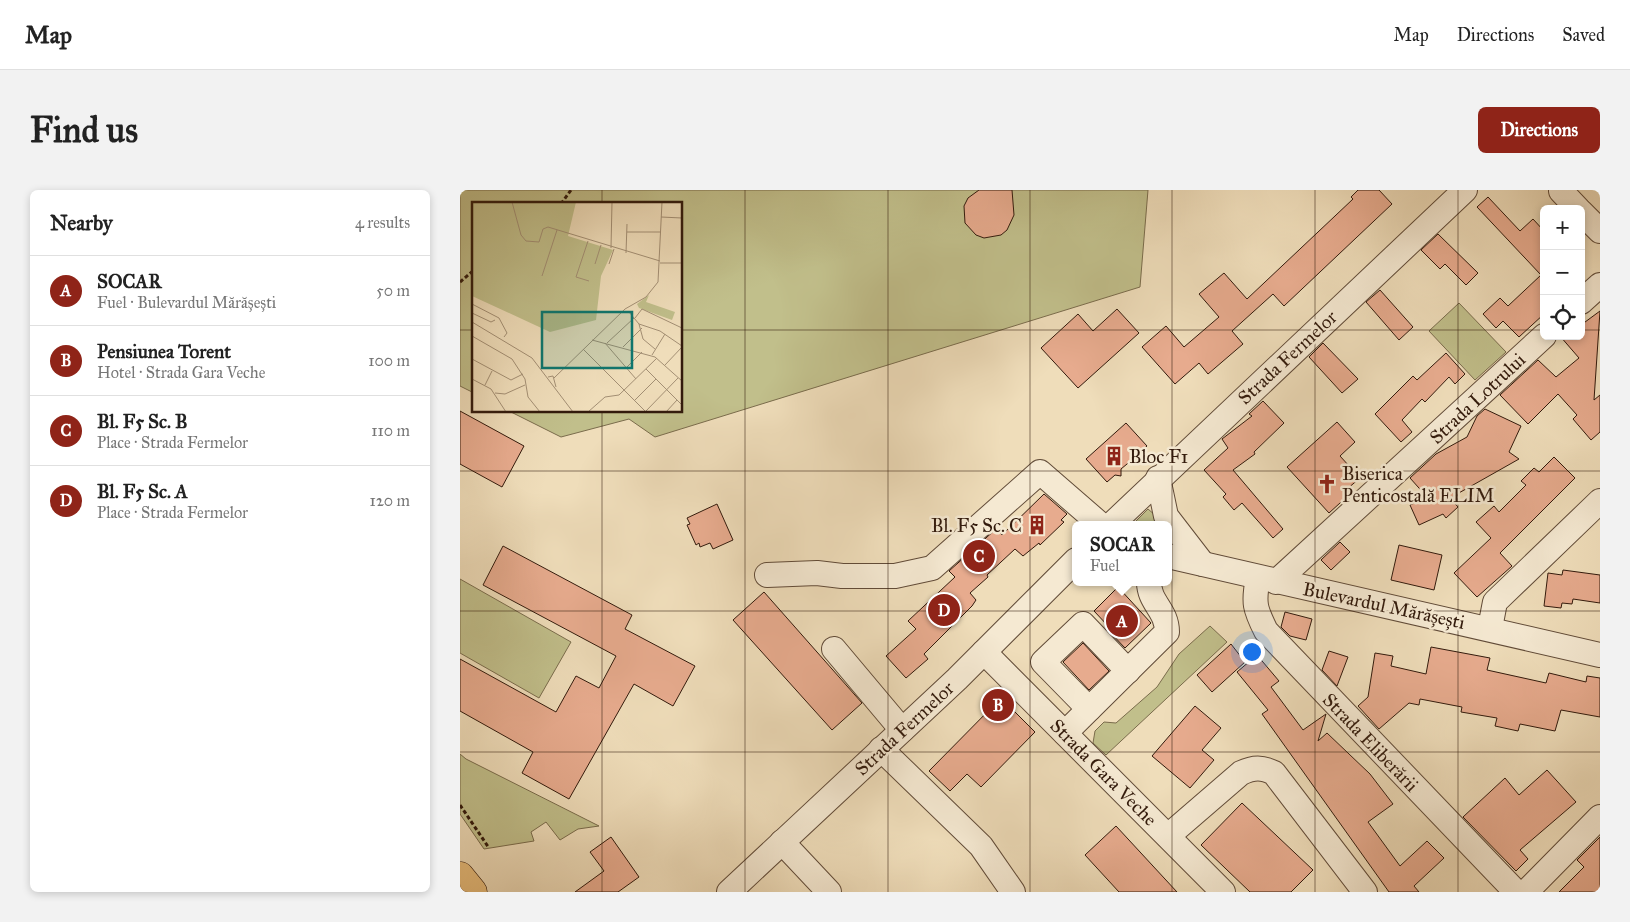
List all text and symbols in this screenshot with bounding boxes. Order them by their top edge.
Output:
text: Map [25,20,72,50]
text: Map [1393,24,1429,46]
text: Directions [1457,24,1534,46]
text: Saved [1562,24,1605,46]
button: Directions [1478,107,1600,153]
text: Find us [30,109,138,152]
inset map [472,202,682,412]
map controls [1540,205,1585,340]
button: + [1540,205,1585,250]
text: Nearby [50,210,113,236]
text: 4 results [355,213,410,232]
button: − [1540,250,1585,295]
text: SOCAR [97,270,162,293]
text: A [61,281,71,300]
text: 50 m [376,281,410,300]
text: Fuel · Bulevardul Mărășești [97,293,276,312]
button: locate [1540,295,1585,340]
street label: Strada Fermelor [1233,305,1342,409]
text: Pensiunea Torent [97,340,231,363]
street label: Strada Lotrului [1425,348,1530,449]
text: B [61,351,71,370]
text: 100 m [368,351,410,370]
text: Hotel · Strada Gara Veche [97,363,265,382]
text: Bl. F5 Sc. B [97,410,188,433]
text: C [61,421,71,440]
text: 110 m [371,421,410,440]
text: Place · Strada Fermelor [97,433,248,452]
building icon: Bloc F1 [1103,445,1125,467]
place label: Bloc F1 [1129,445,1188,468]
place label: Biserica Penticostală ELIM [1342,462,1494,507]
church icon: Biserica Penticostală ELIM [1316,473,1338,495]
text: Bl. F5 Sc. A [97,480,188,503]
text: D [60,491,72,510]
text: 120 m [370,491,410,510]
text: Place · Strada Fermelor [97,503,248,522]
place label: Bl. F5 Sc. C [931,514,1022,537]
building icon: Bl. F5 Sc. C [1026,514,1048,536]
popup [1072,521,1172,586]
text: SOCAR [1090,533,1154,556]
pin: C [963,537,995,575]
text: Fuel [1090,556,1120,575]
street label: Bulevardul Mărășești [1301,577,1467,634]
pin: D [928,591,960,629]
pin: A [1106,602,1138,640]
your location [1239,639,1265,665]
street label: Strada Fermelor [850,676,959,780]
pin: B [982,686,1014,724]
street label: Strada Eliberării [1318,688,1423,796]
street label: Strada Gara Veche [1045,714,1162,831]

